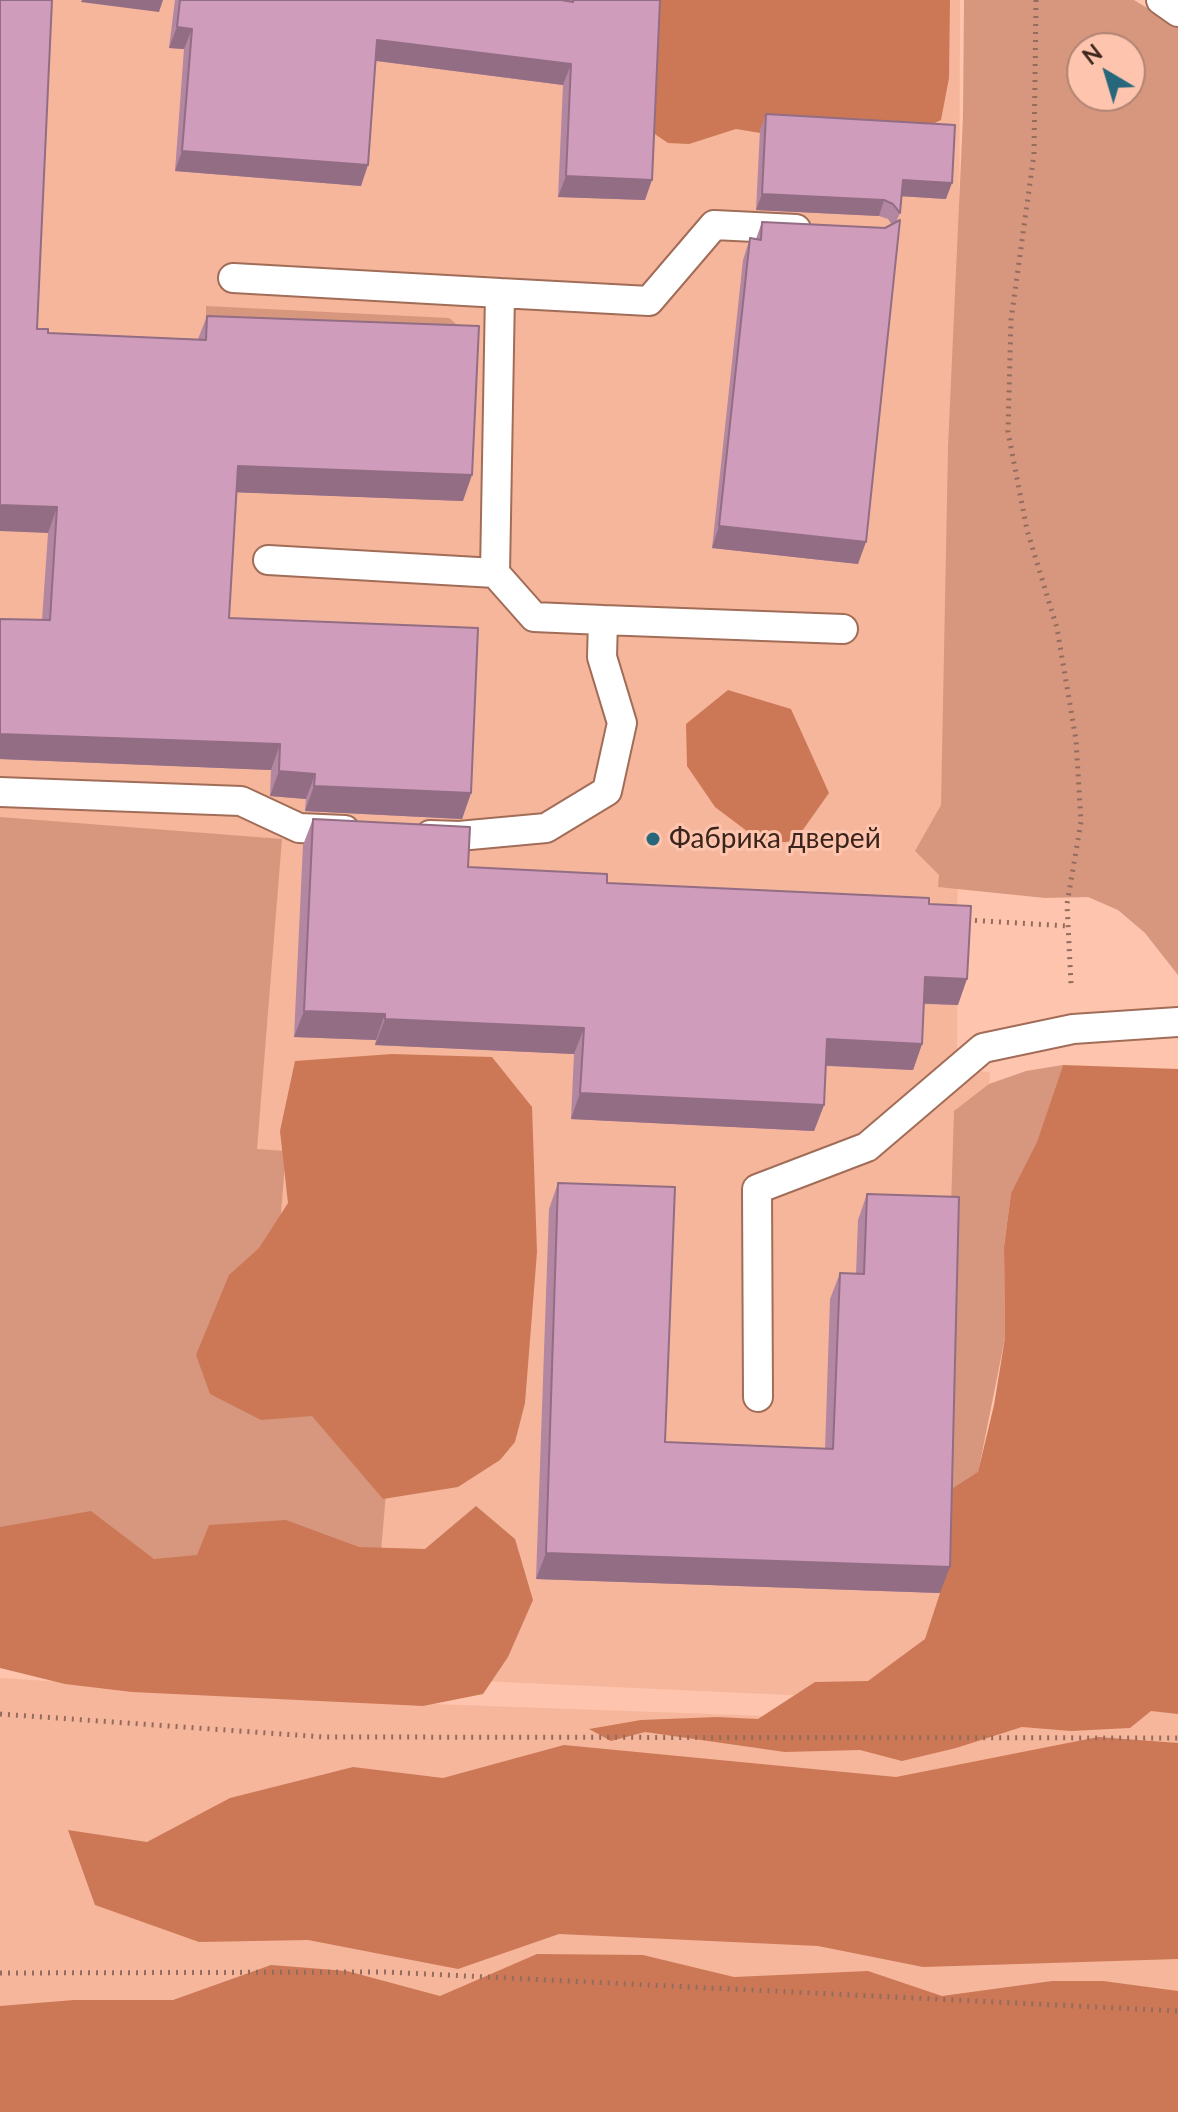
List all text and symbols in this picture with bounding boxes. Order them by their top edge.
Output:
north arrow [1066,32,1146,112]
text: N [1077,38,1107,70]
place label: Фабрика дверей [669,822,881,856]
marker: Фабрика дверей [644,830,662,848]

